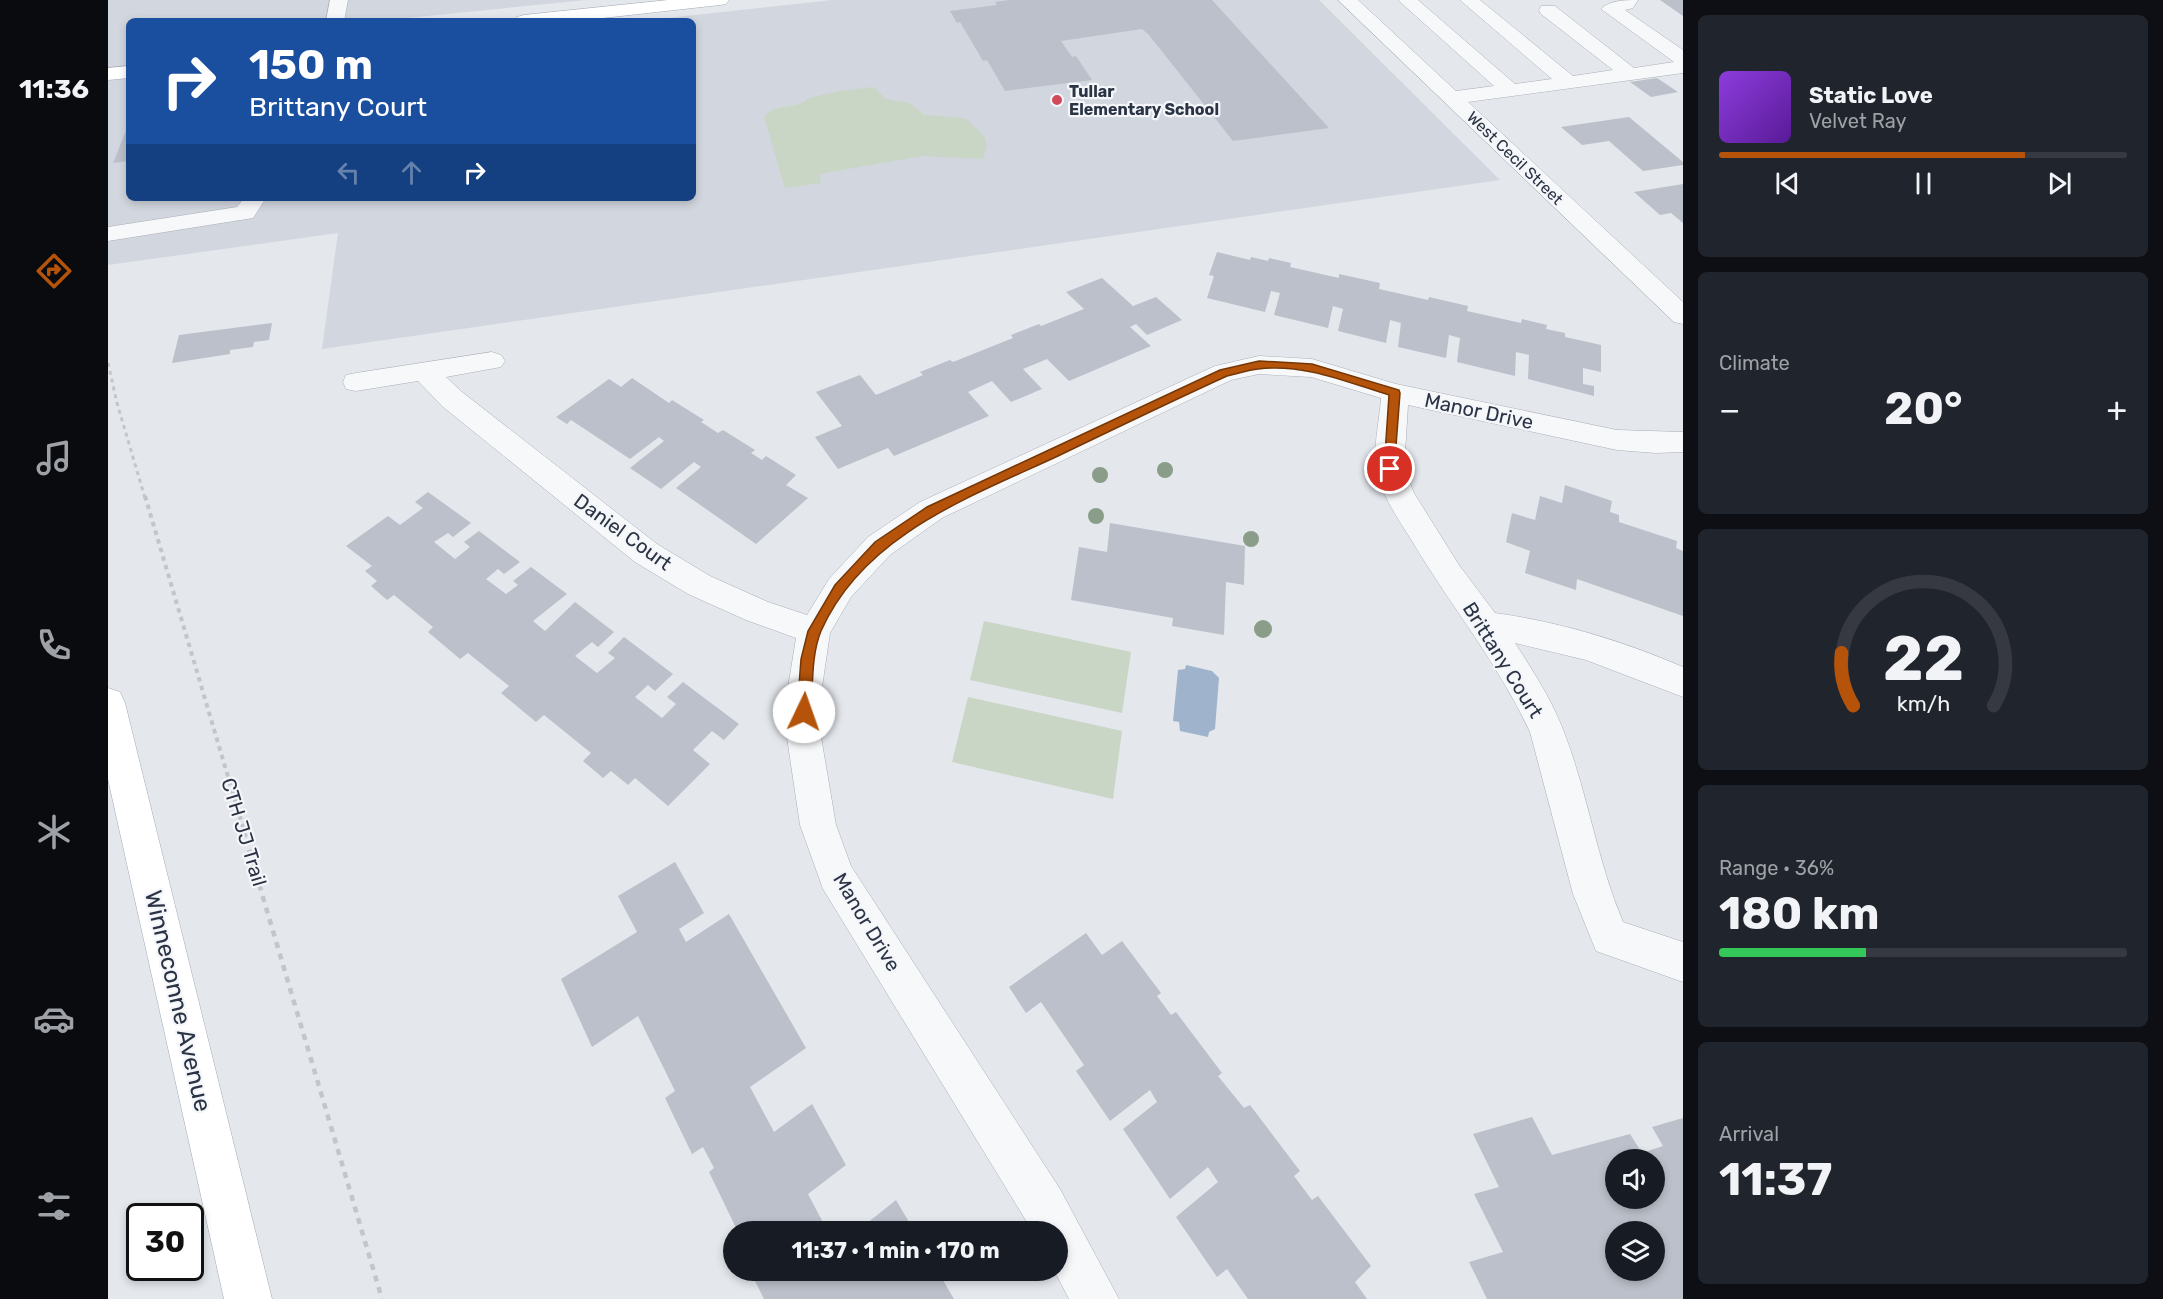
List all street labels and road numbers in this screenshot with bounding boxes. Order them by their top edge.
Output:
street label: West Cecil Street [1463,107,1567,209]
street label: Manor Drive [1422,388,1536,434]
street label: Daniel Court [569,488,677,576]
street label: Brittany Court [1458,598,1548,722]
street label: CTH JJ Trail [216,775,272,889]
street label: Manor Drive [828,868,906,976]
street label: Winneconne Avenue [139,888,217,1114]

